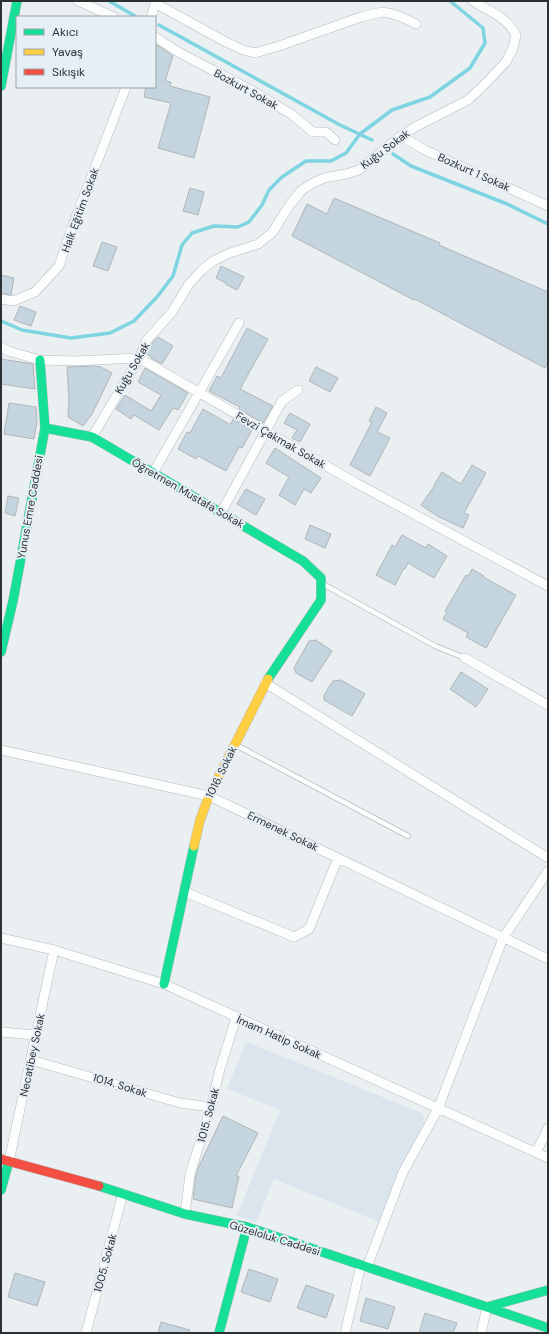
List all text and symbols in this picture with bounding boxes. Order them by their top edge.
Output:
legend [16,16,156,88]
text: Akıcı [52,24,78,40]
text: Yavaş [52,44,83,60]
text: Sıkışık [52,64,85,80]
street label: Bozkurt Sokak [211,66,281,113]
street label: Kuğu Sokak [358,126,413,172]
street label: Bozkurt 1 Sokak [436,150,513,194]
street label: Halk Eğitim Sokak [58,165,102,254]
street label: Kuğu Sokak [111,339,153,397]
street label: Fevzi Çakmak Sokak [233,409,329,472]
street label: Yunus Emre Caddesi [14,454,46,560]
street label: Öğretmen Mustafa Sokak [129,455,247,531]
street label: 1016. Sokak [202,743,240,800]
street label: Ermenek Sokak [245,808,321,854]
street label: Necatibey Sokak [16,1012,48,1098]
street label: İmam Hatip Sokak [235,1012,324,1062]
street label: 1014. Sokak [91,1070,149,1100]
street label: 1015. Sokak [194,1086,222,1144]
street label: Güzeloluk Caddesi [228,1218,322,1258]
street label: 1005. Sokak [90,1232,120,1294]

